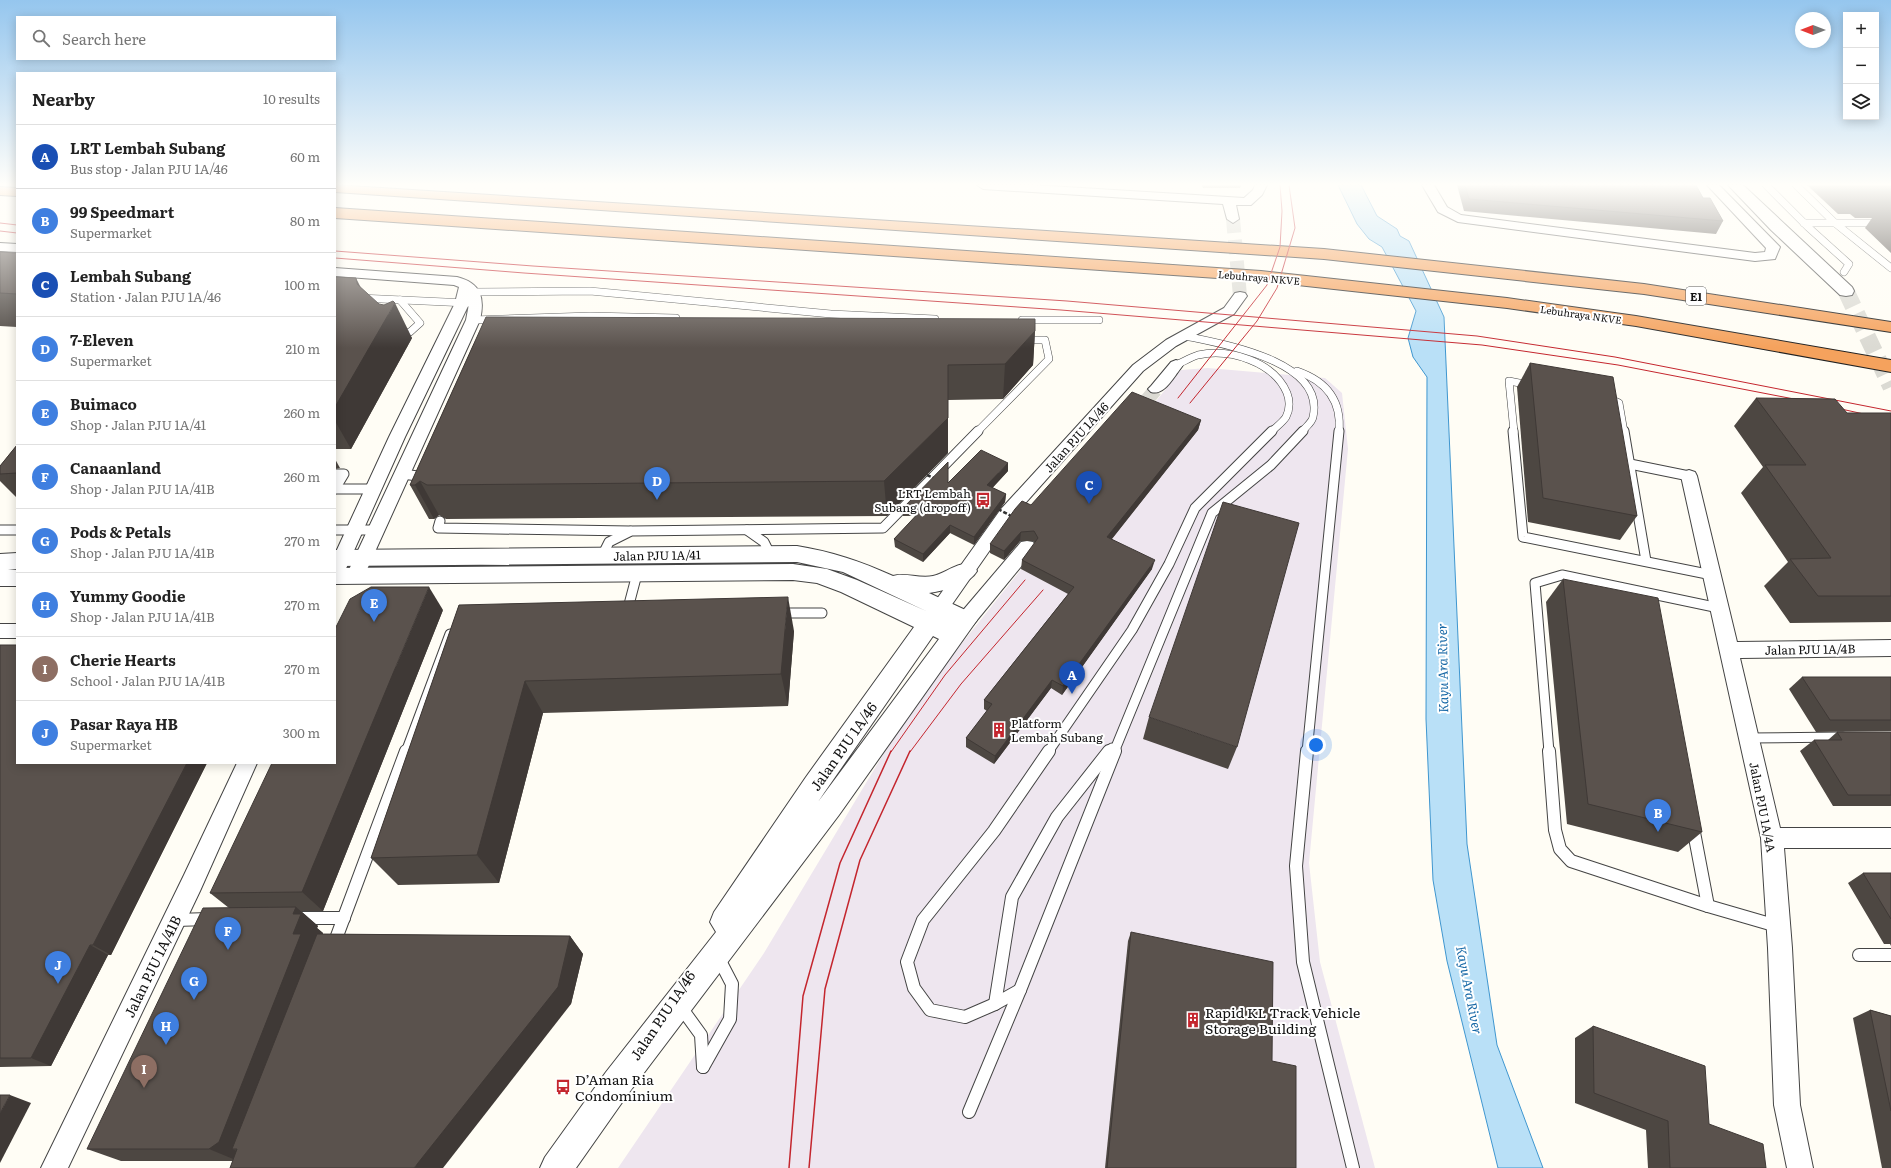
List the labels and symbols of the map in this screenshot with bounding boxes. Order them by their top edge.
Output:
north arrow [1795,12,1831,48]
street label: Lebuhraya NKVE [1217,266,1301,288]
road number: E1 [1686,287,1706,305]
street label: Lebuhraya NKVE [1539,301,1623,327]
street label: Jalan PJU 1A/46 [1040,397,1113,476]
pin: D [644,467,670,500]
pin: C [1076,471,1102,504]
place label: LRT Lembah Subang (dropoff) [874,484,971,516]
bus stop icon: LRT Lembah Subang (dropoff) [974,491,992,509]
street label: Jalan PJU 1A/41 [613,545,701,565]
pin: E [361,589,387,622]
water label: Kayu Ara River [1432,623,1452,713]
street label: Jalan PJU 1A/4B [1765,639,1855,659]
pin: A [1059,661,1085,694]
street label: Jalan PJU 1A/46 [805,697,881,794]
place label: Platform Lembah Subang [1011,714,1103,746]
building icon: Platform Lembah Subang [990,721,1008,739]
your location [1306,735,1326,755]
street label: Jalan PJU 1A/4A [1745,760,1781,854]
pin: B [1645,799,1671,832]
street label: Jalan PJU 1A/41B [119,912,185,1020]
pin: F [215,917,241,950]
water label: Kayu Ara River [1452,944,1488,1036]
pin: J [45,951,71,984]
street label: Jalan PJU 1A/46 [625,966,700,1064]
pin: G [181,967,207,1000]
place label: Rapid KL Track Vehicle Storage Building [1205,1002,1360,1038]
building icon: Rapid KL Track Vehicle Storage Building [1184,1011,1202,1029]
pin: H [153,1012,179,1045]
pin: I [131,1055,157,1088]
place label: D’Aman Ria Condominium [575,1069,674,1105]
bus stop icon: D’Aman Ria Condominium [554,1078,572,1096]

